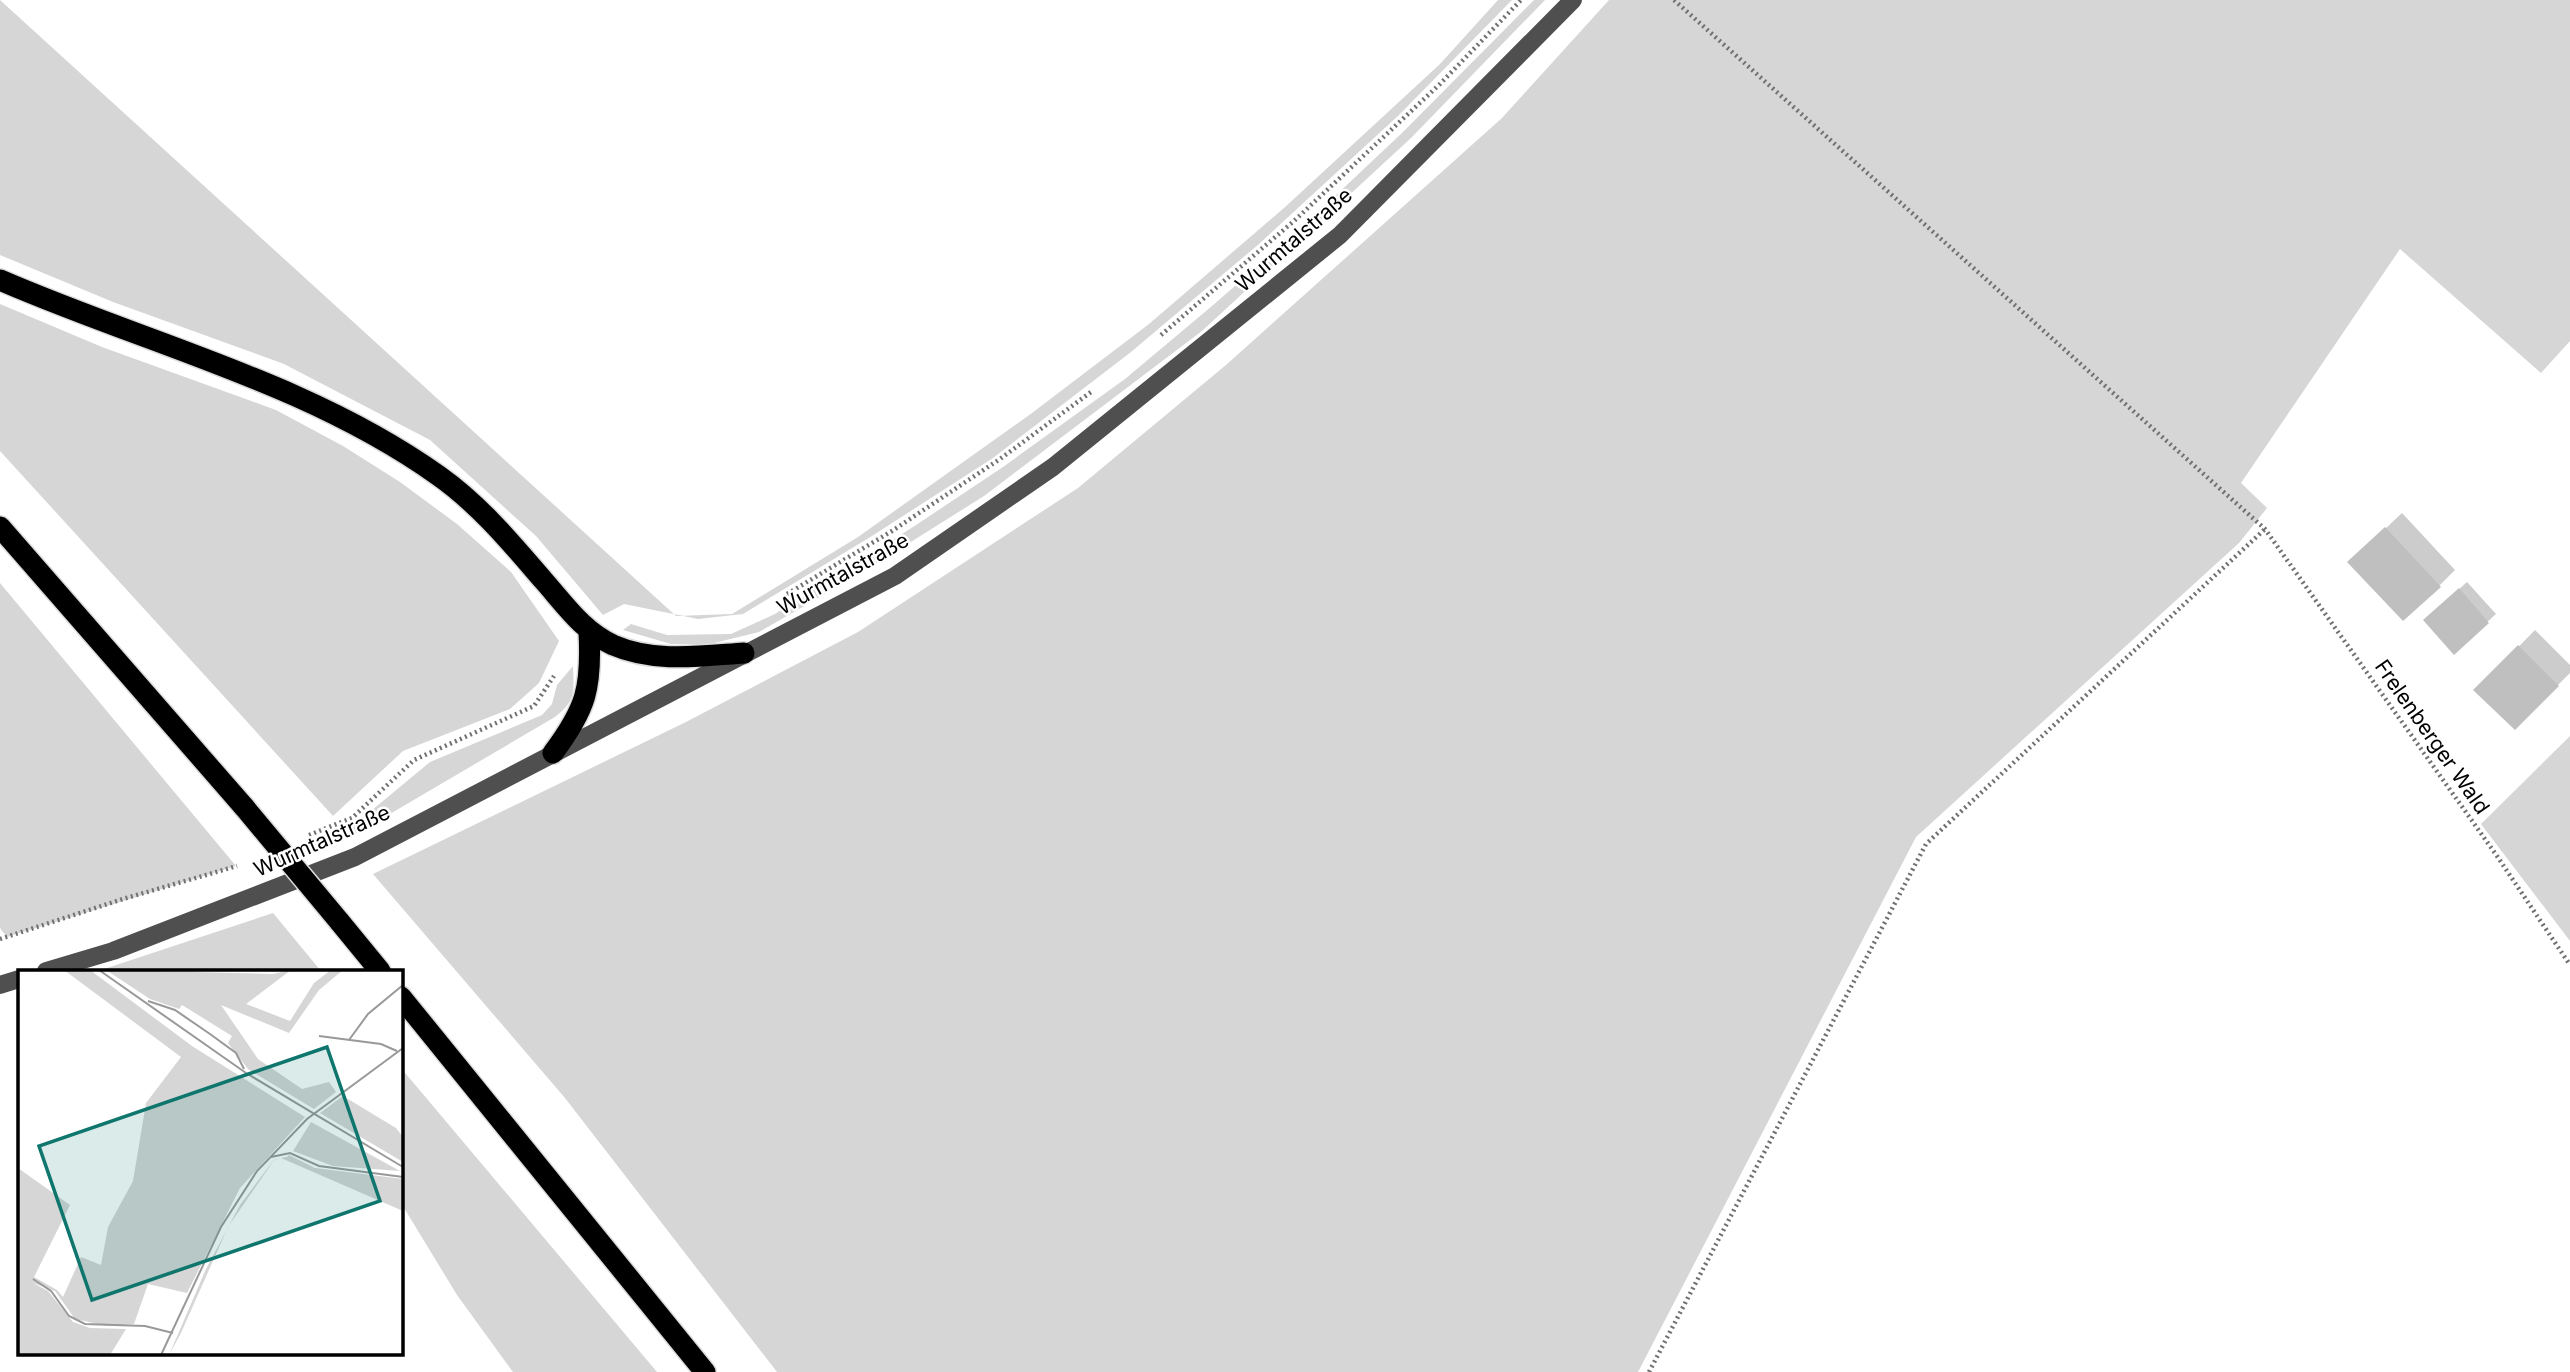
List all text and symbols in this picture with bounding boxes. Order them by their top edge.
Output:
street label: Wurmtalstraße [1230,182,1357,297]
street label: Wurmtalstraße [773,527,913,620]
street label: Frelenberger Wald [2370,655,2495,819]
street label: Wurmtalstraße [250,799,394,882]
inset map [18,970,402,1354]

